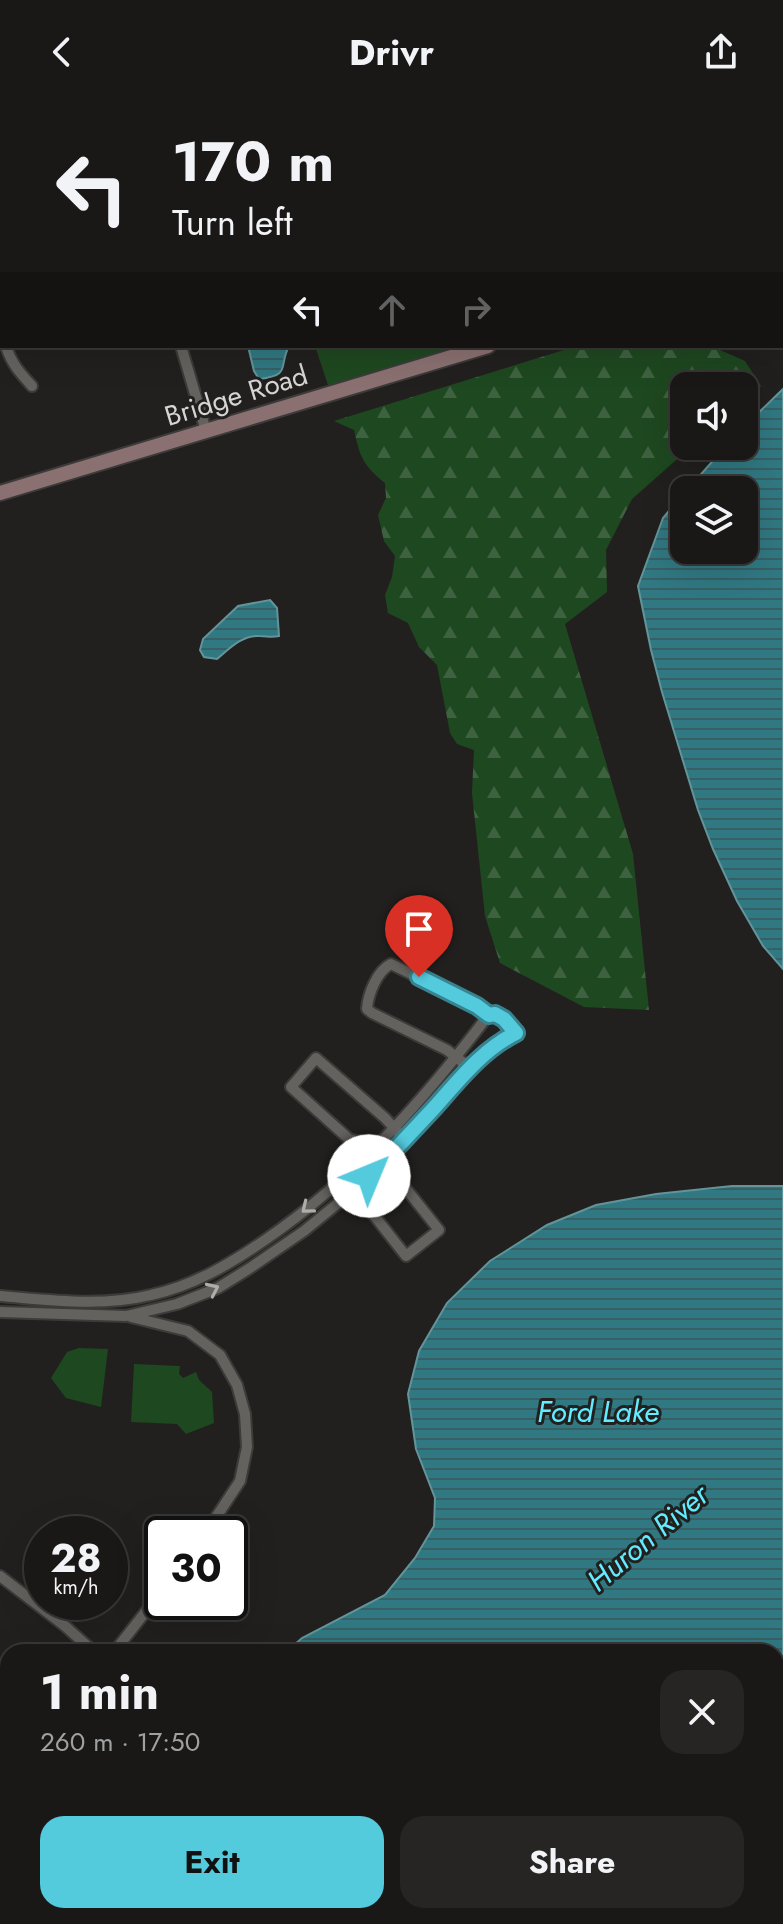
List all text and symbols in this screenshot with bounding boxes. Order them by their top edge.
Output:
text: Drivr [349,26,434,78]
icon: back [40,30,84,74]
icon: share [699,30,743,74]
text: 170 m [172,121,334,202]
icon: left [40,136,144,240]
text: Turn left [172,196,293,248]
icon: left [286,288,330,332]
icon: ahead [370,288,414,332]
icon: right [454,288,498,332]
street label: Bridge Road [160,354,313,437]
map controls [670,372,758,564]
button: sound [670,372,758,460]
button: layers [670,476,758,564]
pin [385,895,453,977]
icon: arrive [397,907,441,951]
position arrow [327,1134,411,1218]
one-way arrow [302,1198,317,1213]
one-way arrow [205,1283,220,1299]
water label: Ford Lake [537,1390,659,1433]
water label: Huron River [578,1473,719,1601]
speed limit sign: 30 [144,1516,248,1620]
text: 28 [50,1529,102,1587]
text: km/h [53,1573,99,1602]
text: 1 min [40,1658,159,1727]
button: close [660,1670,744,1754]
text: 260 m · 17:50 [40,1723,200,1761]
button: Exit [40,1816,384,1908]
button: Share [400,1816,744,1908]

